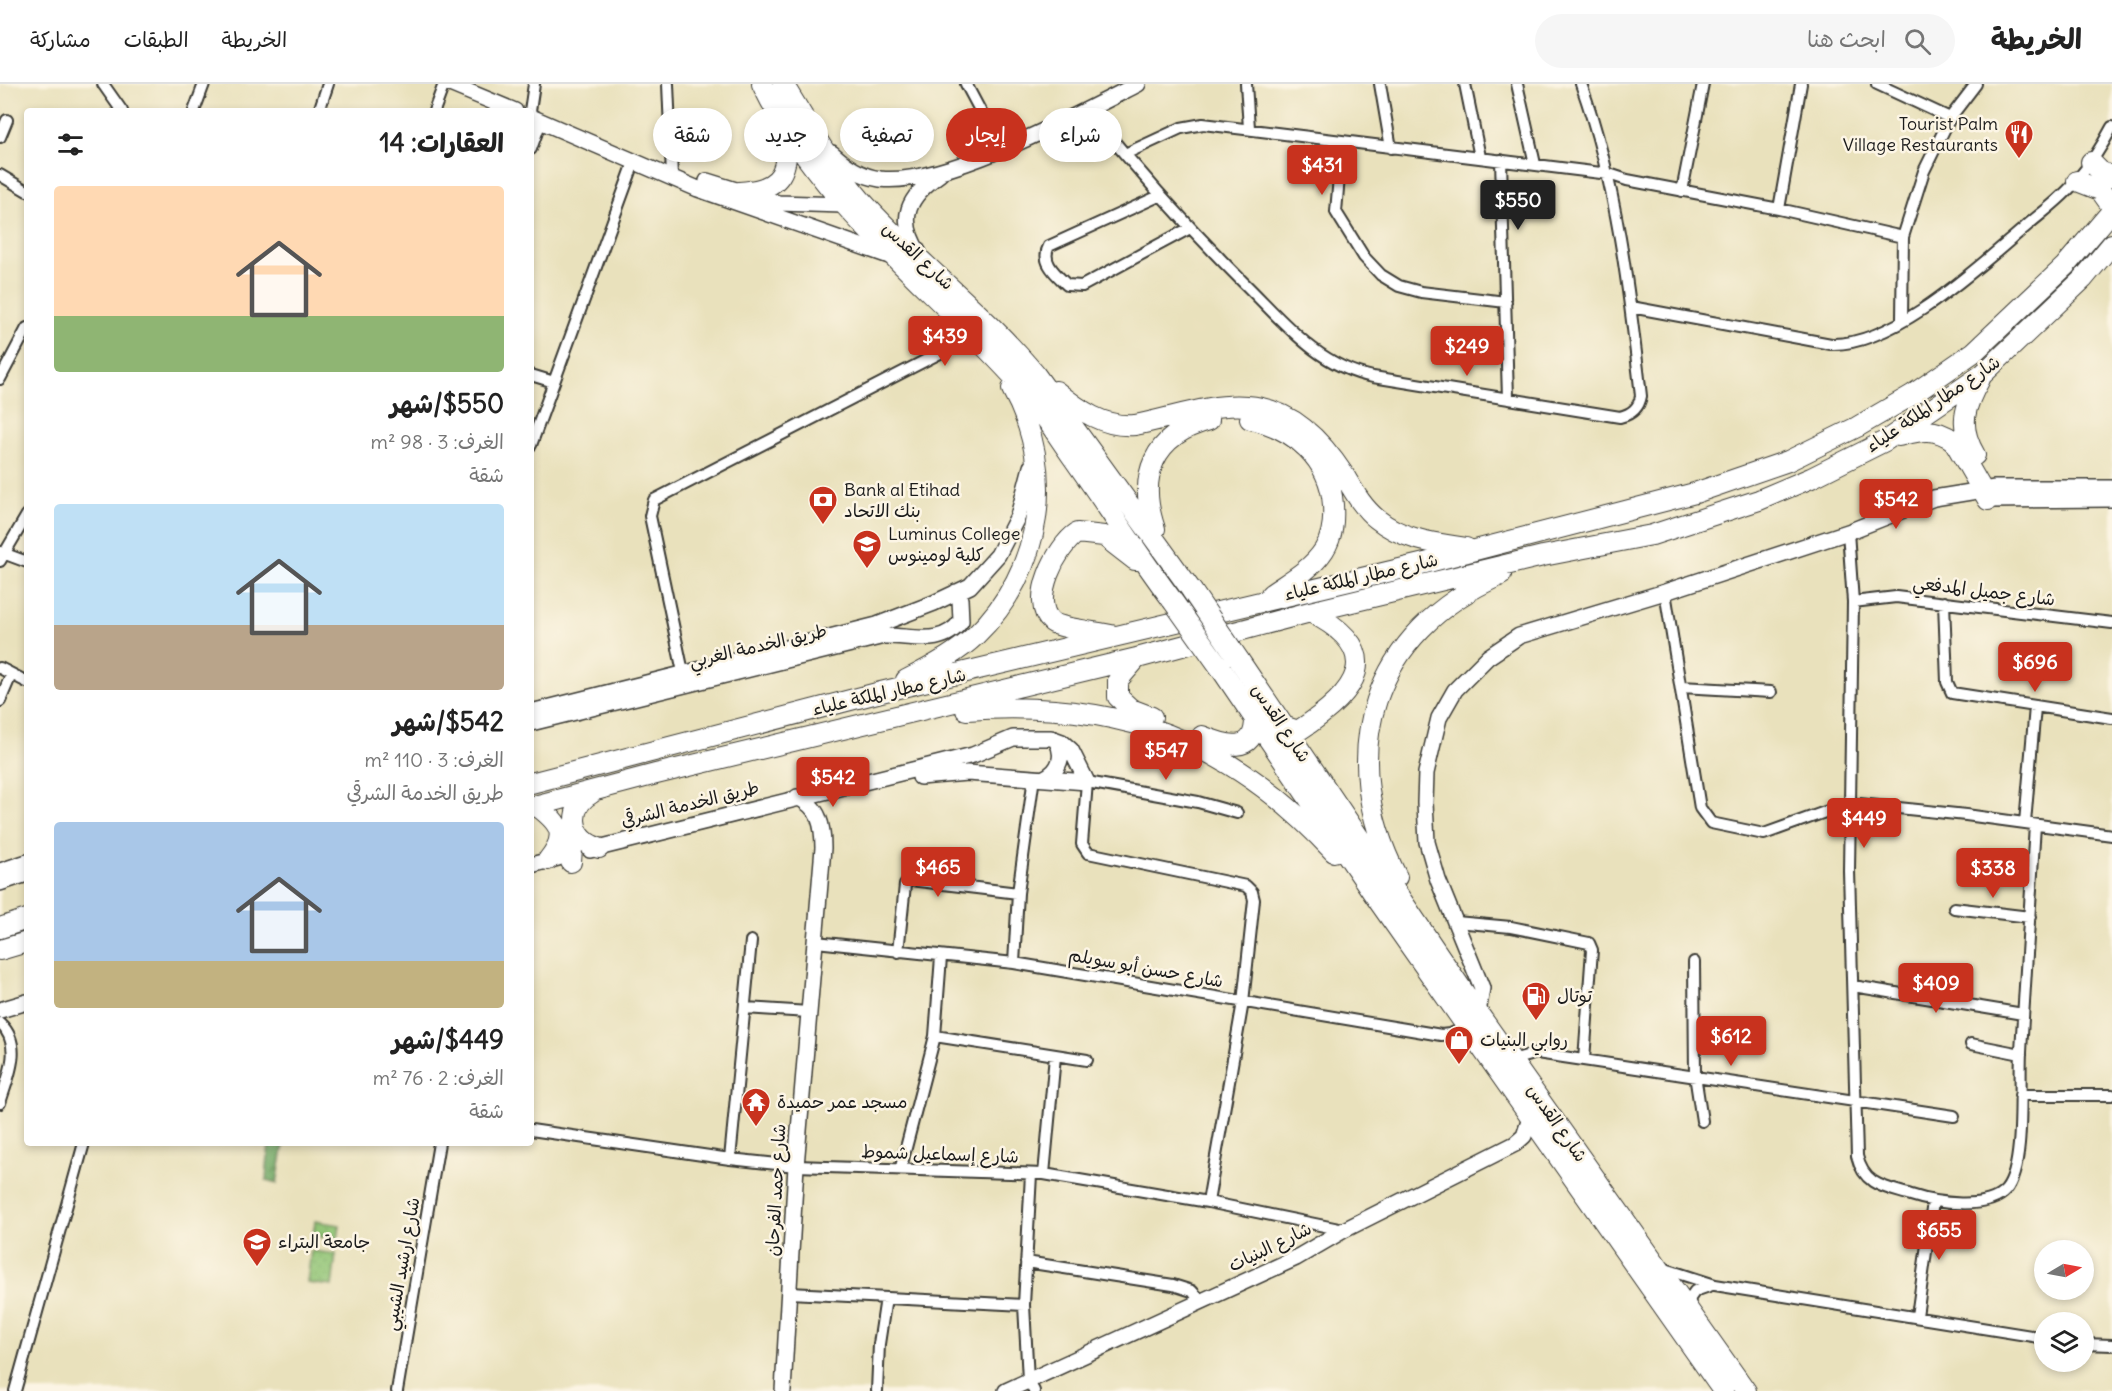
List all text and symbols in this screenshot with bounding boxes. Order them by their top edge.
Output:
search box [1535,14,1955,68]
text: الخريطة [1991,21,2082,57]
text: ابحث هنا [1807,25,1886,53]
icon: search [1901,25,1934,58]
text: مشاركة [30,26,91,53]
text: الطبقات [124,26,189,53]
text: الخريطة [222,26,287,53]
chip: شقة [653,108,732,162]
chip: جديد [744,108,828,162]
chip: تصفية [840,108,934,162]
chip: إيجار [946,108,1027,162]
chip: شراء [1039,108,1122,162]
place label: Tourist Palm Village Restaurants [1843,112,1998,156]
restaurant icon: Tourist Palm Village Restaurants [2003,118,2035,160]
text: العقارات: 14 [379,126,504,159]
icon: filters [54,128,87,161]
pin: $431 [1286,145,1358,196]
text: $431 [1301,152,1343,177]
pin: $550 [1482,180,1554,231]
text: $550 [1494,187,1542,212]
street label: شارع القدس [877,216,959,296]
icon: home [225,225,333,333]
pin: $439 [909,316,981,367]
text: $439 [922,323,968,348]
pin: $249 [1431,326,1503,377]
text: $249 [1445,333,1489,358]
street label: شارع مطار الملكة علياء [1861,350,2005,458]
text: $550/شهر [390,387,504,420]
text: الغرف: 3 · 98 m² [370,429,504,454]
text: شقة [469,462,504,487]
place label: Bank al Etihad بنك الاتحاد [844,478,961,522]
pin: $542 [1860,479,1932,530]
bank icon: Bank al Etihad بنك الاتحاد [807,484,839,526]
text: $542 [1873,486,1919,511]
place label: Luminus College كلية لومينوس [888,522,1021,567]
school or university icon: Luminus College كلية لومينوس [851,528,883,570]
icon: home [225,543,333,651]
street label: شارع مطار الملكة علياء [1282,548,1440,606]
street label: شارع جميل المدفعي [1911,570,2056,616]
street label: طريق الخدمة الغربي [687,618,830,677]
pin: $696 [1999,642,2071,693]
text: $696 [2012,649,2058,674]
street label: شارع مطار الملكة علياء [810,663,968,721]
street label: شارع القدس [1246,679,1316,767]
text: $542/شهر [393,705,504,738]
pin: $547 [1130,730,1202,781]
text: $547 [1144,737,1188,762]
text: الغرف: 3 · 110 m² [364,747,504,772]
pin: $542 [797,757,869,808]
text: $542 [810,764,856,789]
street label: طريق الخدمة الشرقي [618,775,762,834]
text: طريق الخدمة الشرقي [347,780,504,805]
pin: $449 [1828,798,1900,849]
text: $449 [1841,805,1887,830]
pin: $465 [902,847,974,898]
pin: $338 [1957,848,2029,899]
text: $465 [915,854,961,879]
text: $338 [1970,855,2016,880]
icon: home [225,861,333,969]
street label: شارع حسن أبو سويلم [1066,943,1225,995]
pin: $409 [1900,963,1972,1014]
text: $409 [1912,970,1960,995]
fuel station icon: توتال [1520,980,1552,1022]
place label: توتال [1557,984,1593,1007]
pin: $612 [1695,1016,1767,1067]
text: $449/شهر [392,1023,504,1056]
text: $612 [1710,1023,1752,1048]
shop icon: روابي البنيات [1443,1024,1475,1066]
place label: روابي البنيات [1480,1028,1568,1056]
text: الغرف: 2 · 76 m² [373,1065,504,1090]
street label: شارع القدس [1521,1079,1593,1167]
temple icon: مسجد عمر حميدة [740,1086,772,1128]
place label: مسجد عمر حميدة [777,1090,907,1113]
text: شقة [469,1098,504,1123]
street label: شارع حمد الفرحان [761,1123,791,1257]
street label: شارع إسماعيل شموط [861,1139,1019,1169]
street label: شارع ارشيد الشيبي [378,1195,429,1333]
pin: $655 [1903,1210,1975,1261]
street label: شارع البنيات [1224,1217,1316,1277]
text: $655 [1916,1217,1962,1242]
school or university icon: جامعة البتراء [241,1226,273,1268]
place label: جامعة البتراء [278,1230,370,1253]
north arrow [2034,1240,2094,1300]
map controls [2034,1240,2094,1372]
button: layers [2034,1312,2094,1372]

